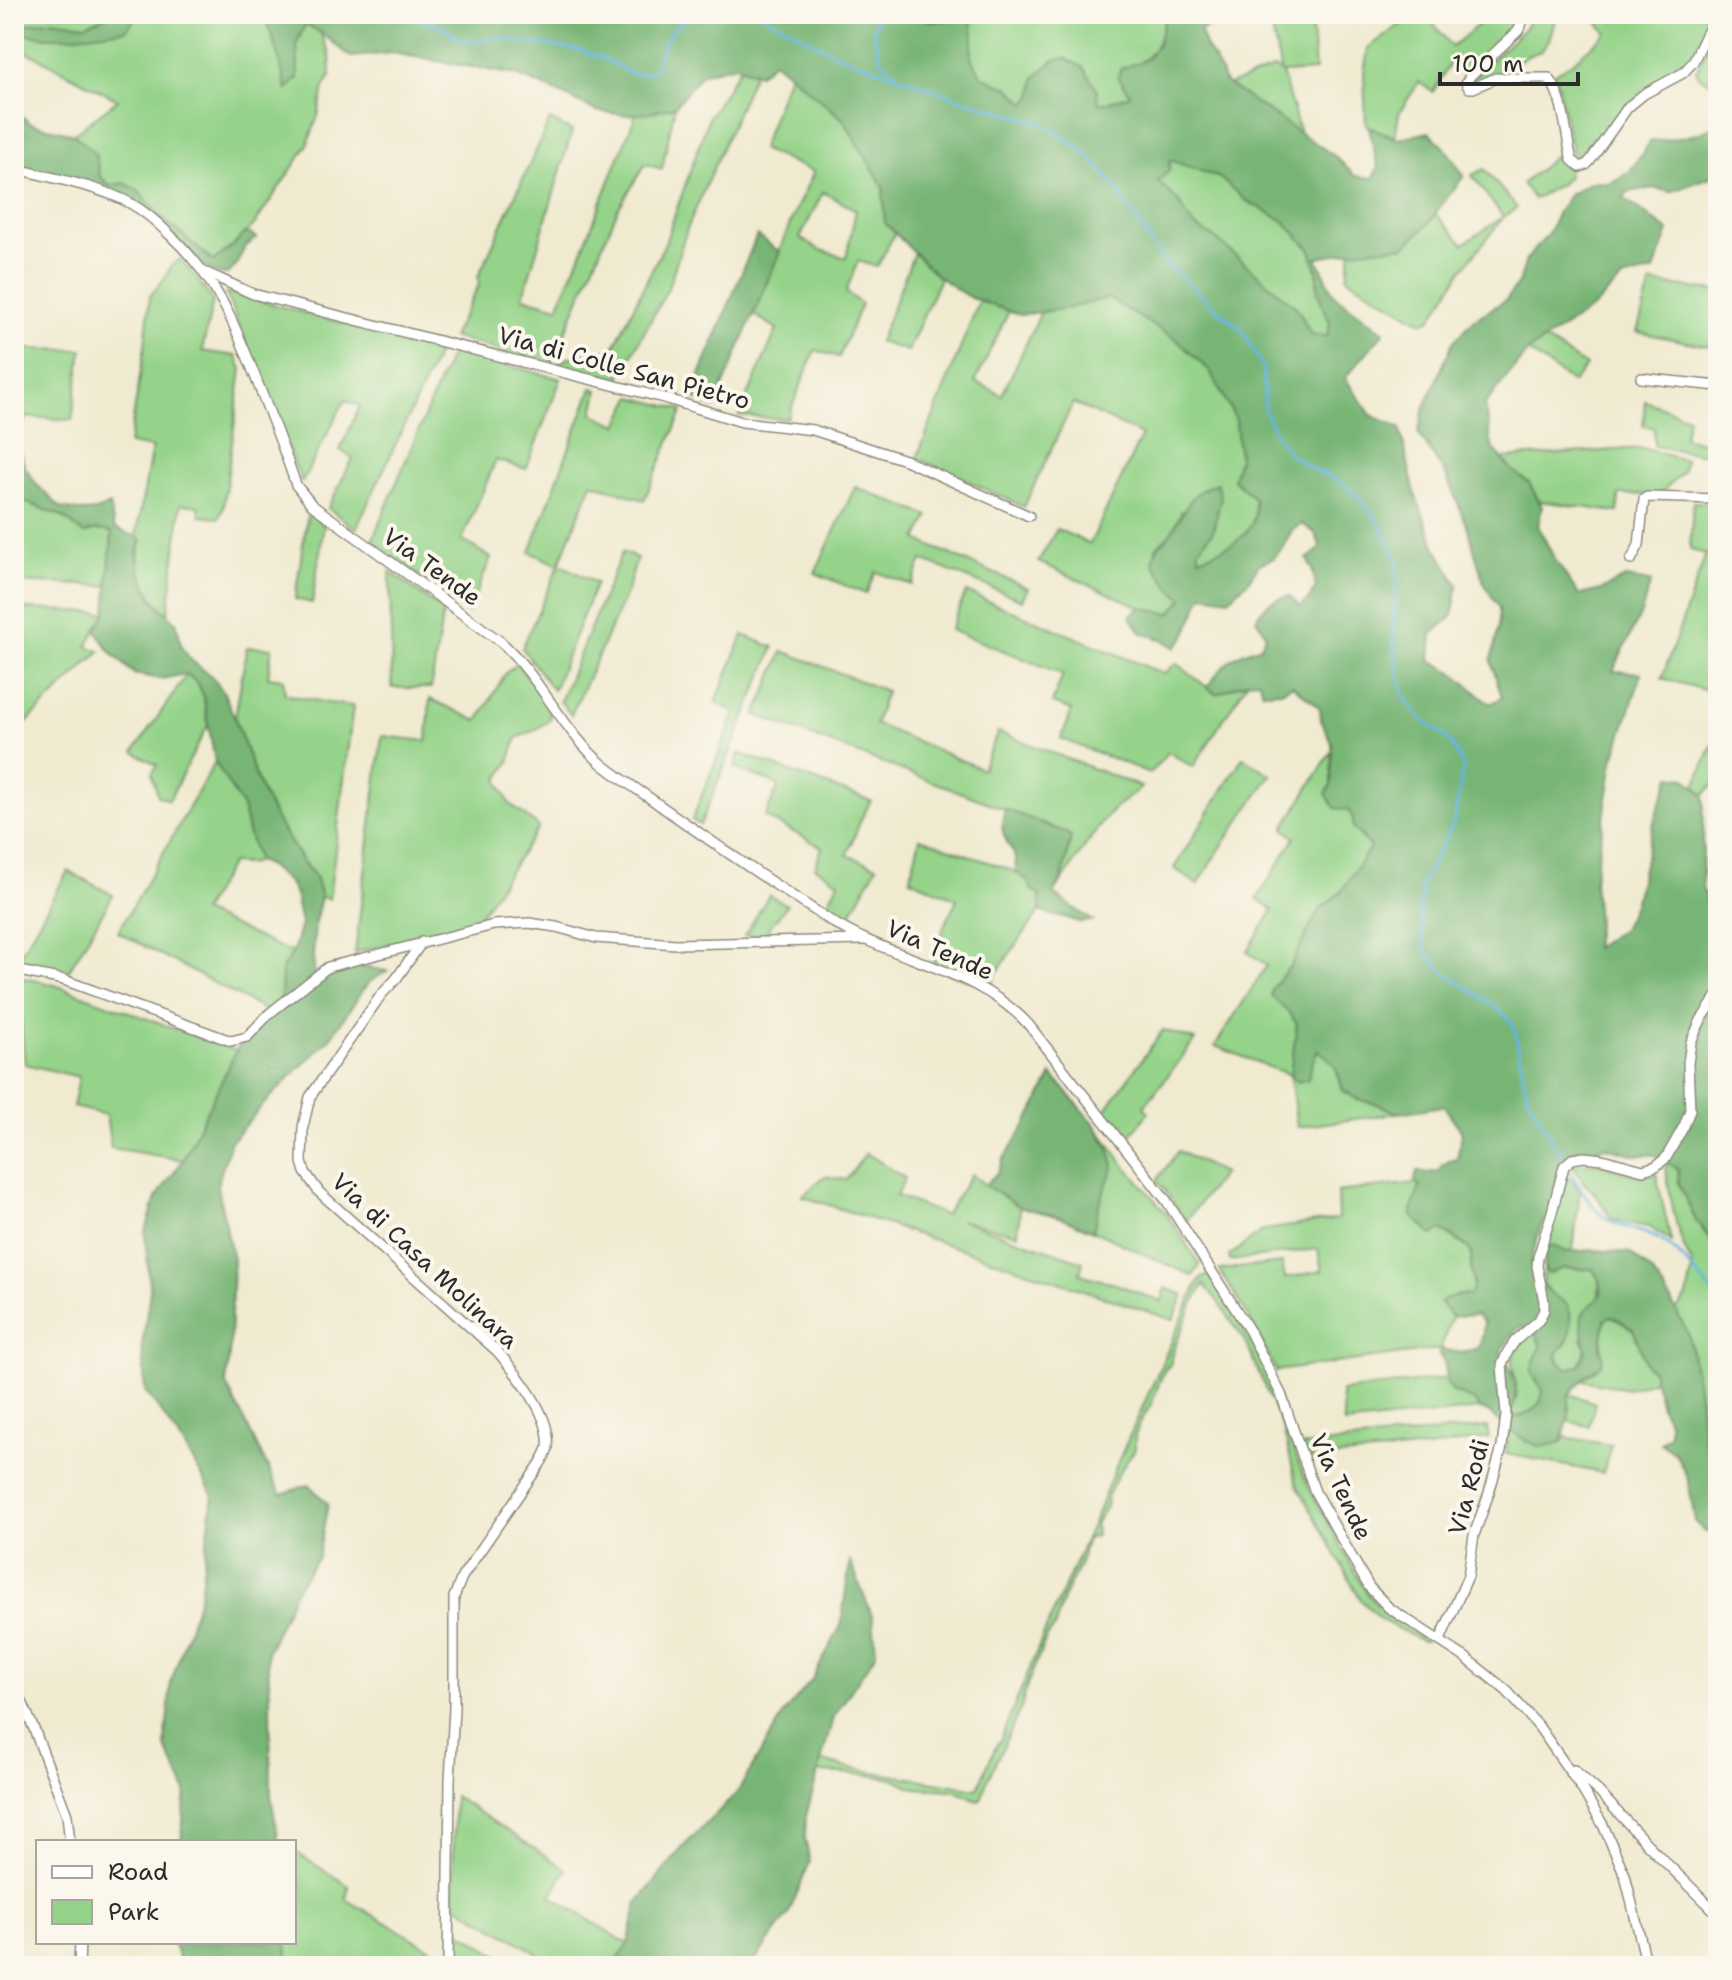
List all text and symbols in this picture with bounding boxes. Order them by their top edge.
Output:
scale bar [1440,36,1578,86]
text: 100 m [1452,48,1524,80]
street label: Via di Colle San Pietro [495,319,753,417]
street label: Via Tende [376,520,488,614]
street label: Via Tende [881,912,999,988]
street label: Via di Casa Molinara [325,1166,525,1356]
street label: Via Tende [1302,1428,1380,1546]
street label: Via Rodi [1441,1435,1497,1539]
legend [36,1840,296,1944]
text: Road [108,1856,168,1888]
text: Park [108,1896,160,1928]

